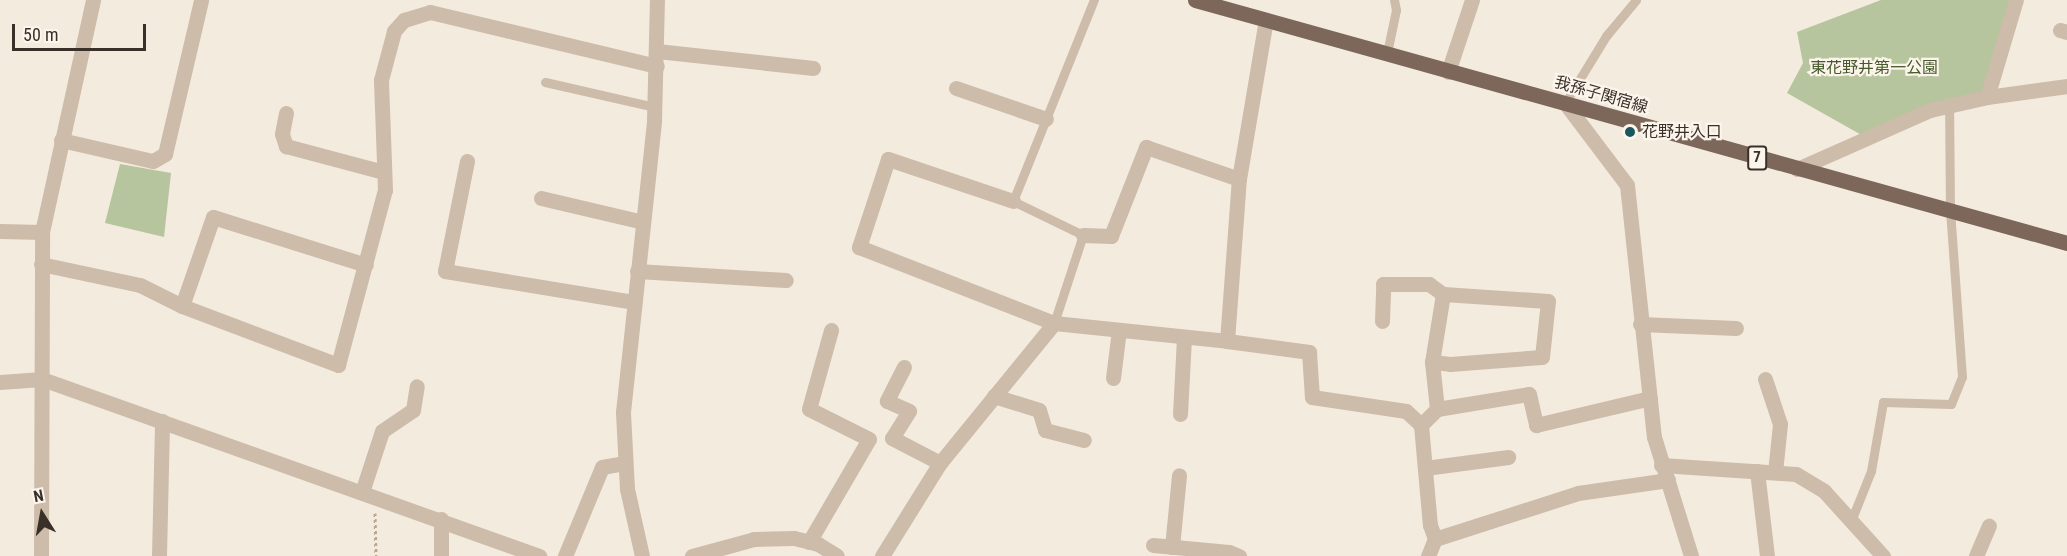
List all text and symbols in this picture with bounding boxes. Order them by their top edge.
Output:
scale bar [15,12,148,50]
text: 50 m [23,24,58,45]
park label: 東花野井第一公園 [1810,58,1938,78]
street label: 我孫子関宿線 [1552,73,1650,117]
place label: 花野井入口 [1642,122,1722,142]
marker: 花野井入口 [1623,125,1637,139]
road number: 7 [1746,146,1768,170]
north arrow [12,484,72,544]
text: N [32,486,45,506]

